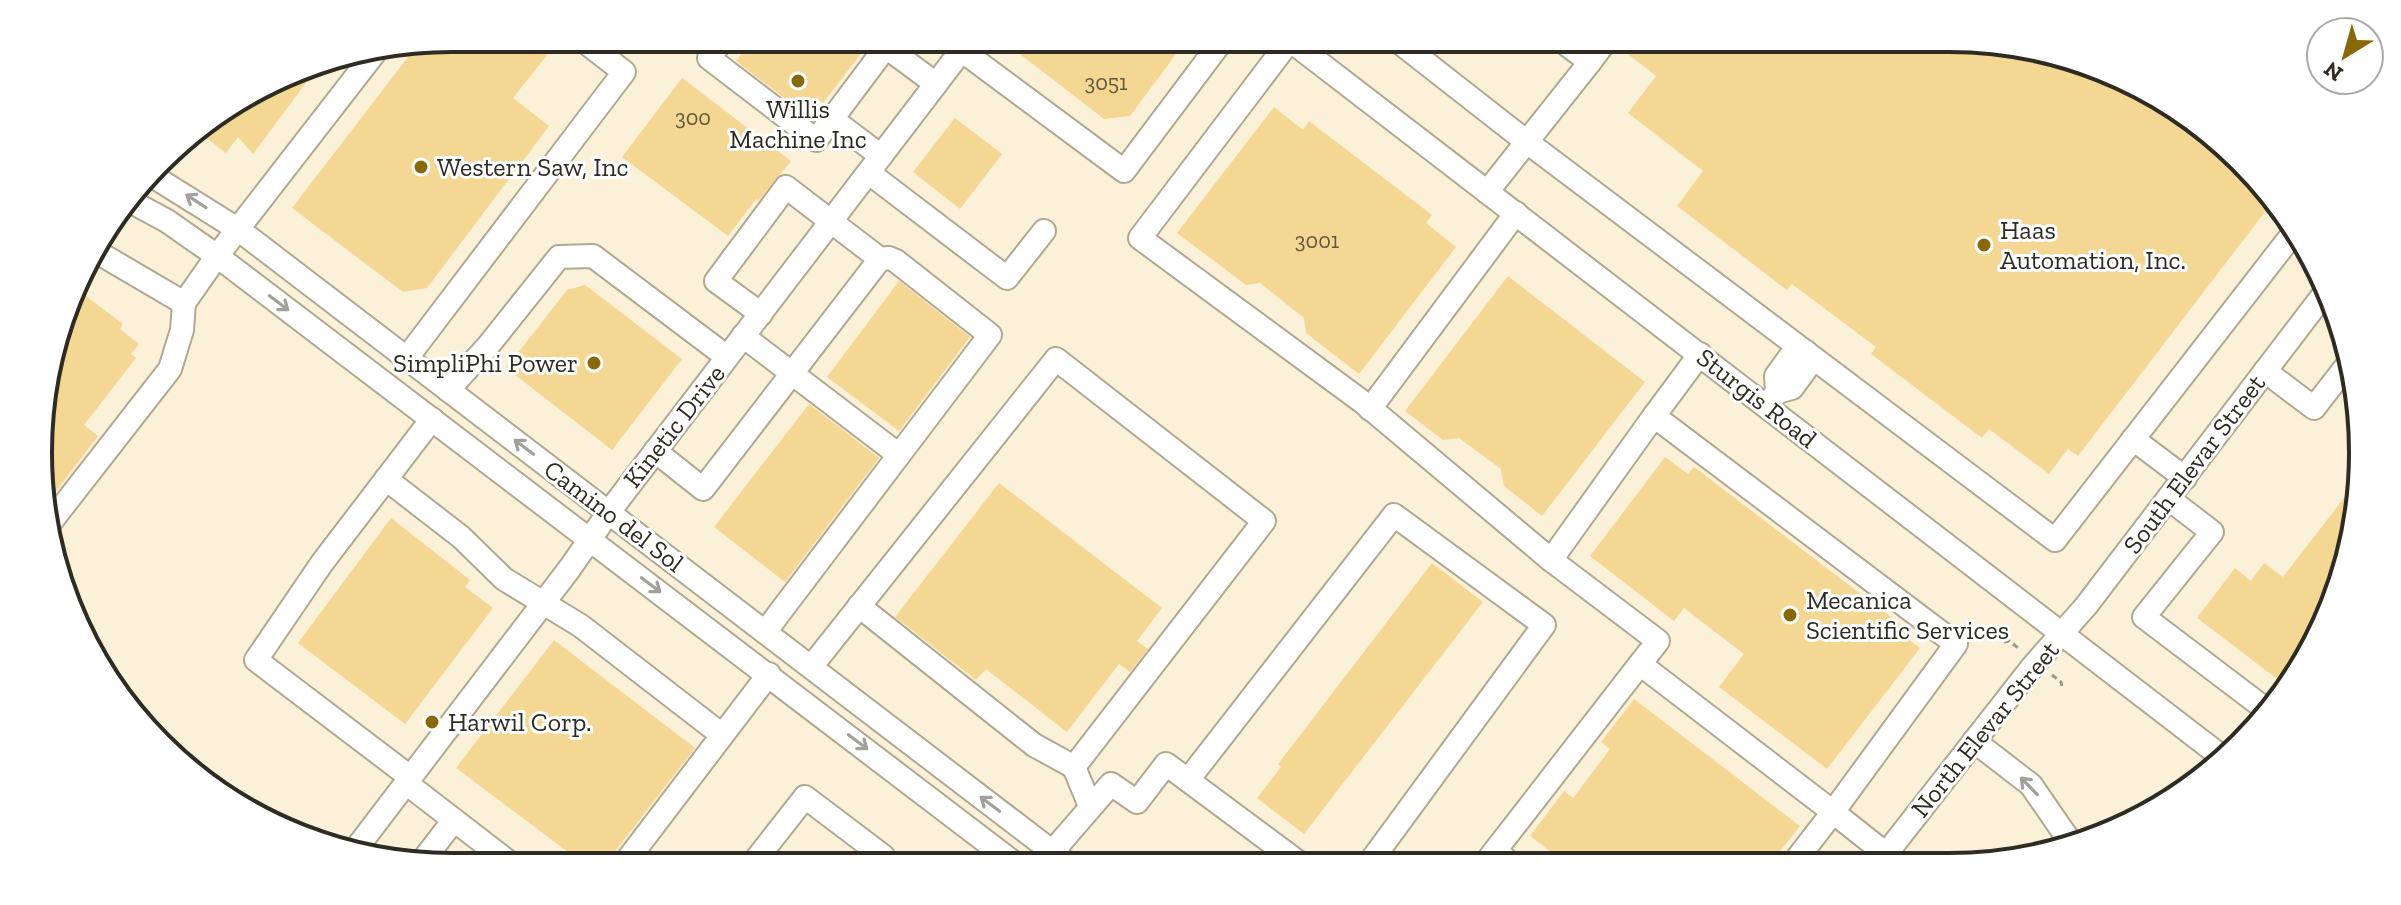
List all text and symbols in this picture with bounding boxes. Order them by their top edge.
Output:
north arrow [2305,16,2385,96]
text: N [2318,56,2348,87]
house number: 3051 [1084,69,1128,96]
marker: Willis Machine Inc [789,72,807,90]
place label: Willis Machine Inc [729,93,867,155]
house number: 300 [675,104,711,131]
place label: Western Saw, Inc [437,151,628,183]
marker: Western Saw, Inc [412,158,430,176]
one-way arrow [185,193,208,209]
place label: Haas Automation, Inc. [2000,214,2186,276]
house number: 3001 [1295,227,1340,254]
marker: Haas Automation, Inc. [1975,236,1993,254]
one-way arrow [268,295,289,312]
street label: Sturgis Road [1691,341,1823,455]
place label: SimpliPhi Power [393,347,578,379]
marker: SimpliPhi Power [585,354,603,372]
street label: Kinetic Drive [616,358,732,494]
street label: South Elevar Street [2116,368,2272,560]
one-way arrow [514,439,535,456]
street label: Camino del Sol [538,453,690,579]
one-way arrow [640,576,661,593]
place label: Mecanica Scientific Services [1806,584,2009,646]
marker: Mecanica Scientific Services [1781,606,1799,624]
street label: North Elevar Street [1904,634,2066,824]
place label: Harwil Corp. [448,706,591,738]
marker: Harwil Corp. [423,713,441,731]
one-way arrow [847,734,868,751]
one-way arrow [2019,776,2038,796]
one-way arrow [980,795,1001,812]

